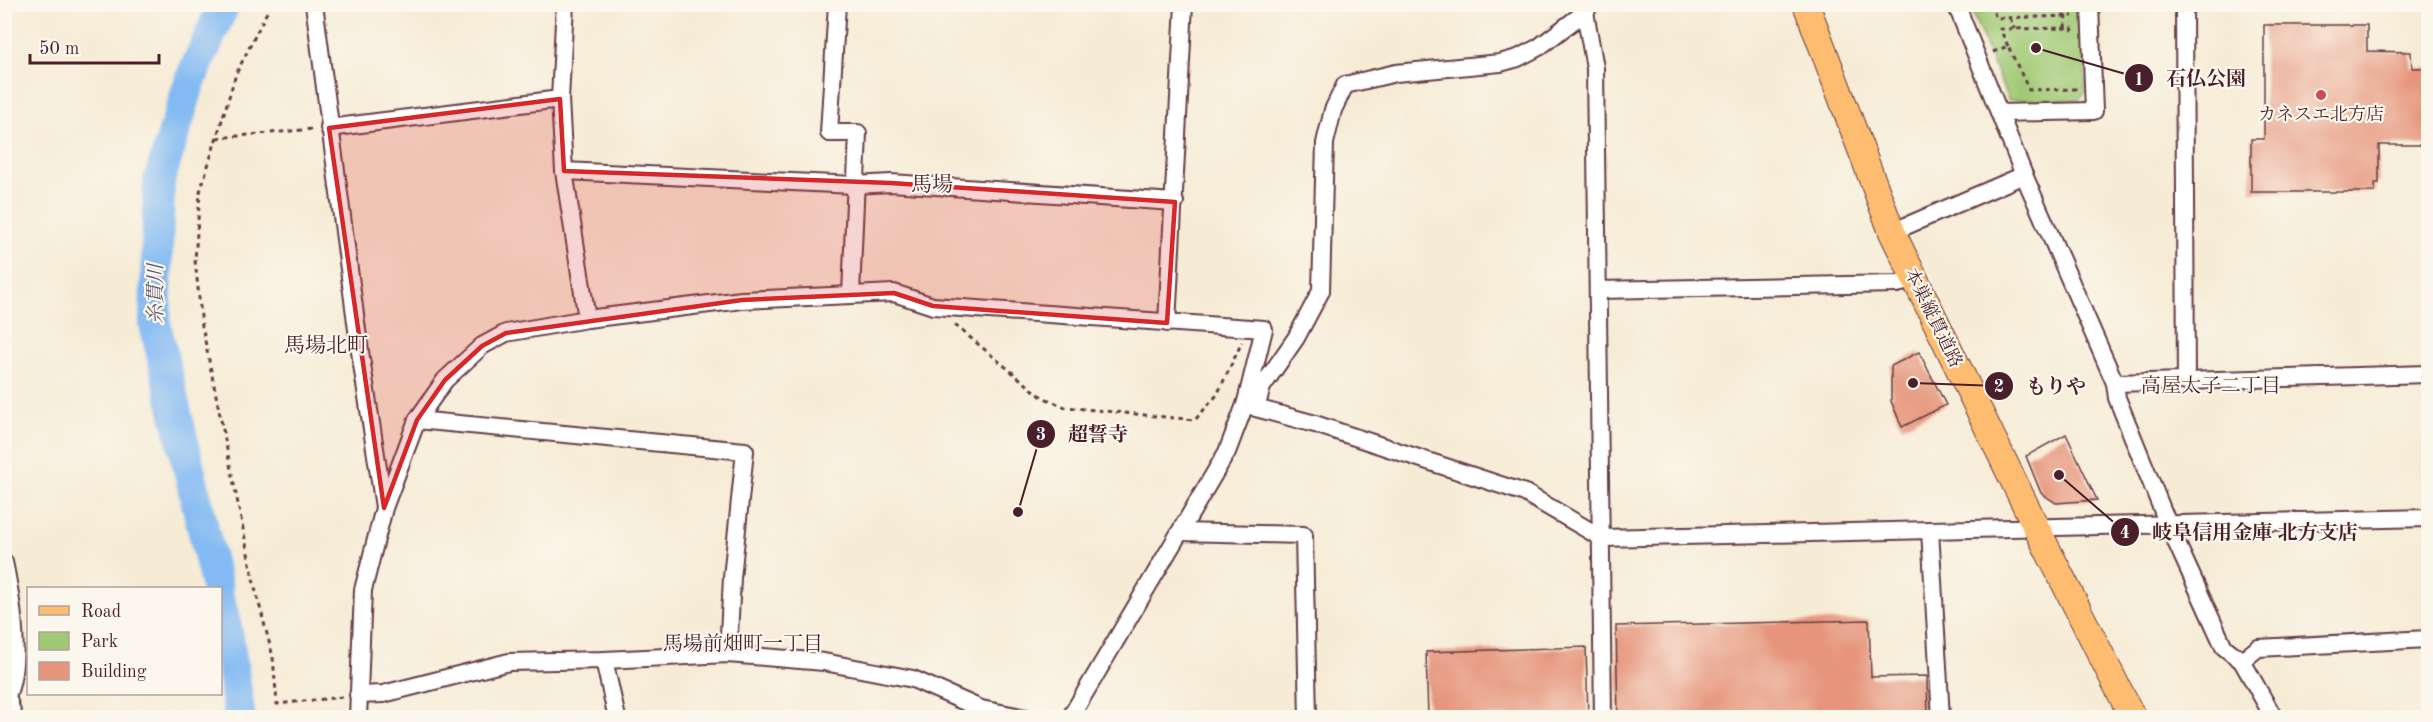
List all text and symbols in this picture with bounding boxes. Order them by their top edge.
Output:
scale bar [30,27,159,65]
text: 50 m [39,40,79,58]
callout: 石仏公園 [2124,59,2258,97]
text: 石仏公園 [2166,68,2246,90]
text: 1 [2134,71,2144,89]
marker: カネスエ北方店 [2314,88,2328,102]
place label: カネスエ北方店 [2258,104,2384,124]
district label: 馬場 [911,173,953,196]
water label: 糸貫川 [145,262,167,324]
street label: 本巣縦貫道路 [1901,265,1967,370]
district label: 馬場北町 [284,334,368,357]
callout: もりや [1984,367,2098,405]
district label: 高屋太子二丁目 [2141,375,2281,397]
text: もりや [2026,376,2086,398]
text: 2 [1994,378,2004,396]
callout: 超誓寺 [1026,415,1140,453]
text: 超誓寺 [1068,423,1128,446]
text: 3 [1036,426,1046,444]
callout: 岐阜信用金庫 北方支店 [2110,513,2370,551]
text: 岐阜信用金庫 北方支店 [2152,521,2358,544]
text: 4 [2120,524,2130,542]
legend [27,587,222,695]
text: Road [81,603,121,621]
text: Park [81,633,118,651]
district label: 馬場前畑町一丁目 [663,633,823,655]
text: Building [81,663,147,681]

